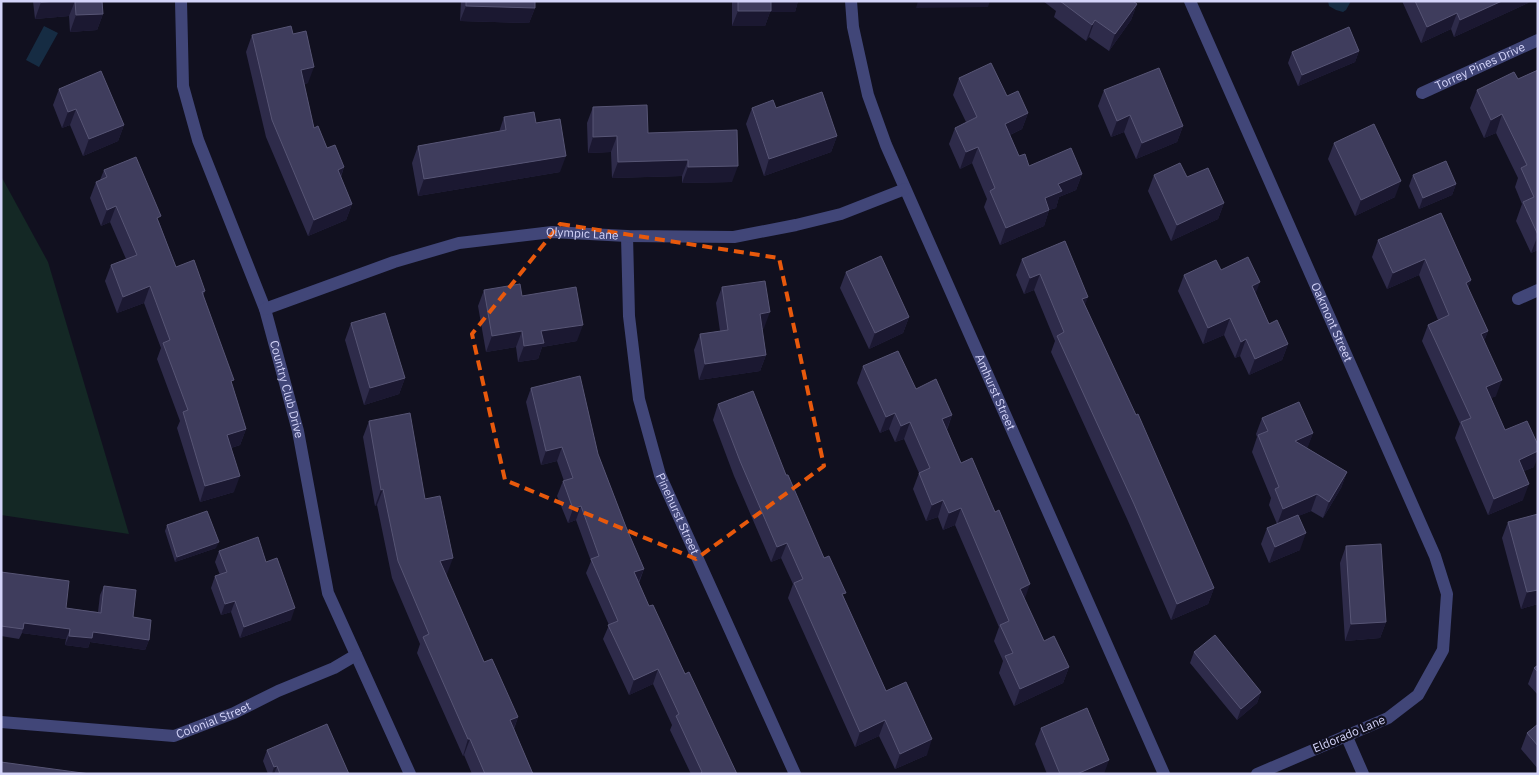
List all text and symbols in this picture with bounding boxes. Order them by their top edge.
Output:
street label: Torrey Pines Drive [1433,39,1528,93]
street label: Olympic Lane [545,224,620,243]
street label: Oakmont Street [1308,280,1356,364]
street label: Country Club Drive [267,339,307,440]
street label: Amhurst Street [972,351,1019,432]
street label: Pinehurst Street [653,471,703,557]
street label: Colonial Street [174,698,253,742]
street label: Eldorado Lane [1310,711,1388,755]

